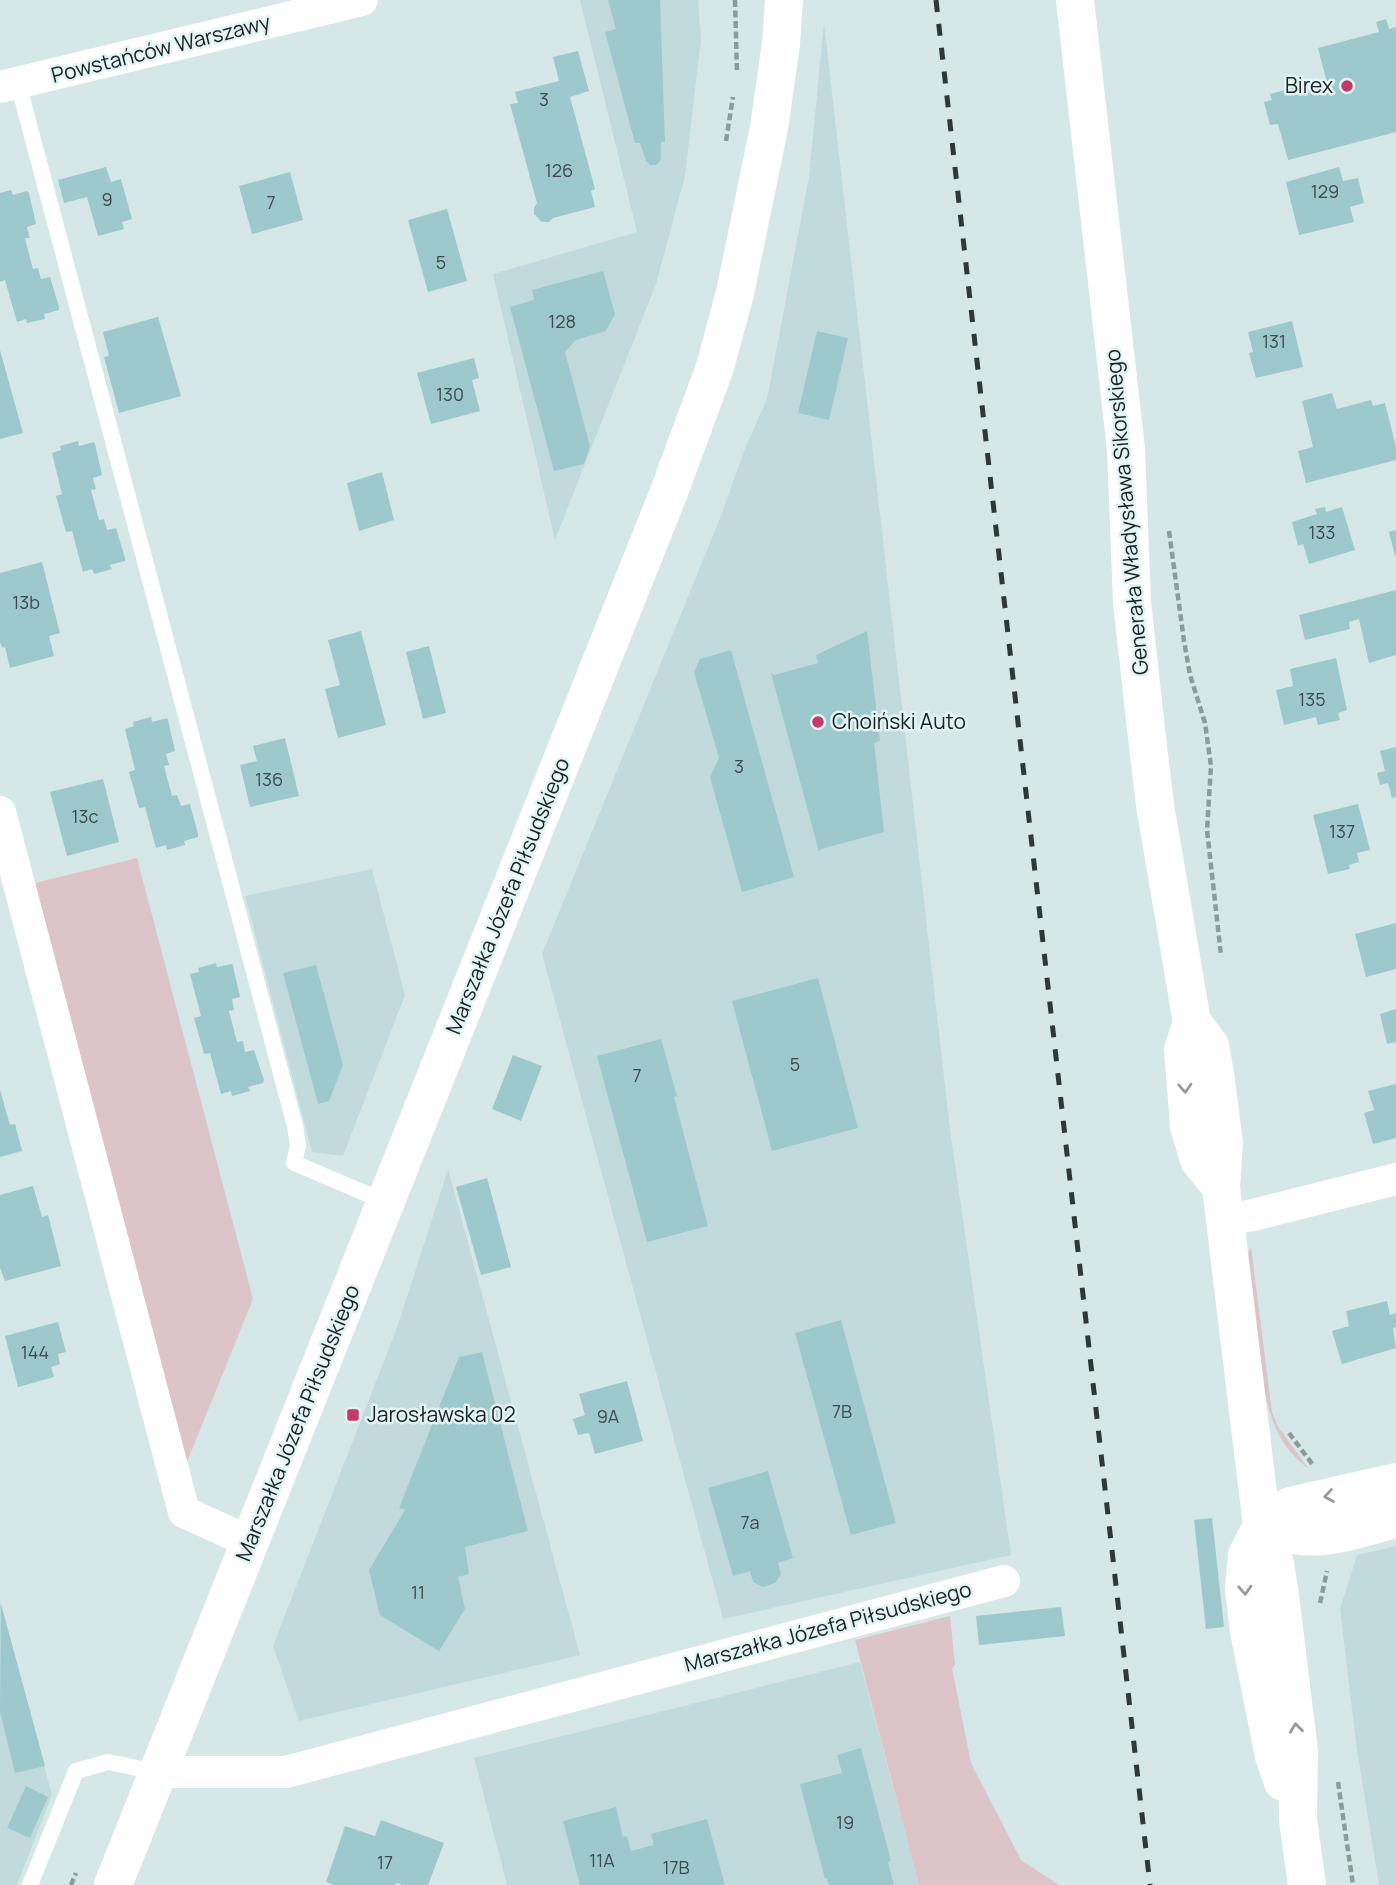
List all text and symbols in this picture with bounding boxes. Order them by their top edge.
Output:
street label: Powstańców Warszawy [48,7,273,89]
place label: Birex [1285,71,1333,99]
marker: Birex [1339,78,1355,94]
house number: 3 [539,87,549,111]
house number: 126 [545,158,573,182]
house number: 129 [1311,179,1339,203]
house number: 9 [101,187,113,211]
house number: 7 [266,190,276,214]
house number: 5 [436,250,446,274]
house number: 128 [548,309,576,333]
house number: 131 [1262,329,1286,353]
street label: Generała Władysława Sikorskiego [1098,348,1154,676]
house number: 130 [436,382,464,406]
house number: 133 [1309,520,1335,544]
house number: 13b [12,590,40,614]
house number: 135 [1298,687,1326,711]
place label: Choiński Auto [832,707,966,735]
marker: Choiński Auto [810,714,826,730]
street label: Marszałka Józefa Piłsudskiego [439,753,575,1038]
house number: 3 [734,754,744,778]
house number: 136 [255,767,283,791]
house number: 13c [72,804,99,828]
house number: 137 [1329,819,1355,843]
house number: 5 [790,1052,800,1076]
house number: 7 [632,1063,642,1087]
one-way arrow [1178,1083,1193,1094]
street label: Marszałka Józefa Piłsudskiego [229,1280,365,1565]
house number: 144 [21,1340,49,1364]
house number: 7B [832,1399,852,1423]
place label: Jarosławska 02 [367,1400,516,1428]
house number: 9A [597,1404,620,1428]
marker: Jarosławska 02 [345,1407,361,1423]
one-way arrow [1323,1488,1335,1503]
house number: 7a [740,1510,760,1534]
street label: Marszałka Józefa Piłsudskiego [681,1574,974,1678]
house number: 11 [411,1580,425,1604]
one-way arrow [1237,1585,1252,1596]
one-way arrow [1288,1722,1303,1734]
house number: 19 [836,1810,854,1834]
house number: 11A [589,1848,615,1872]
house number: 17 [377,1850,393,1874]
house number: 17B [662,1855,690,1879]

